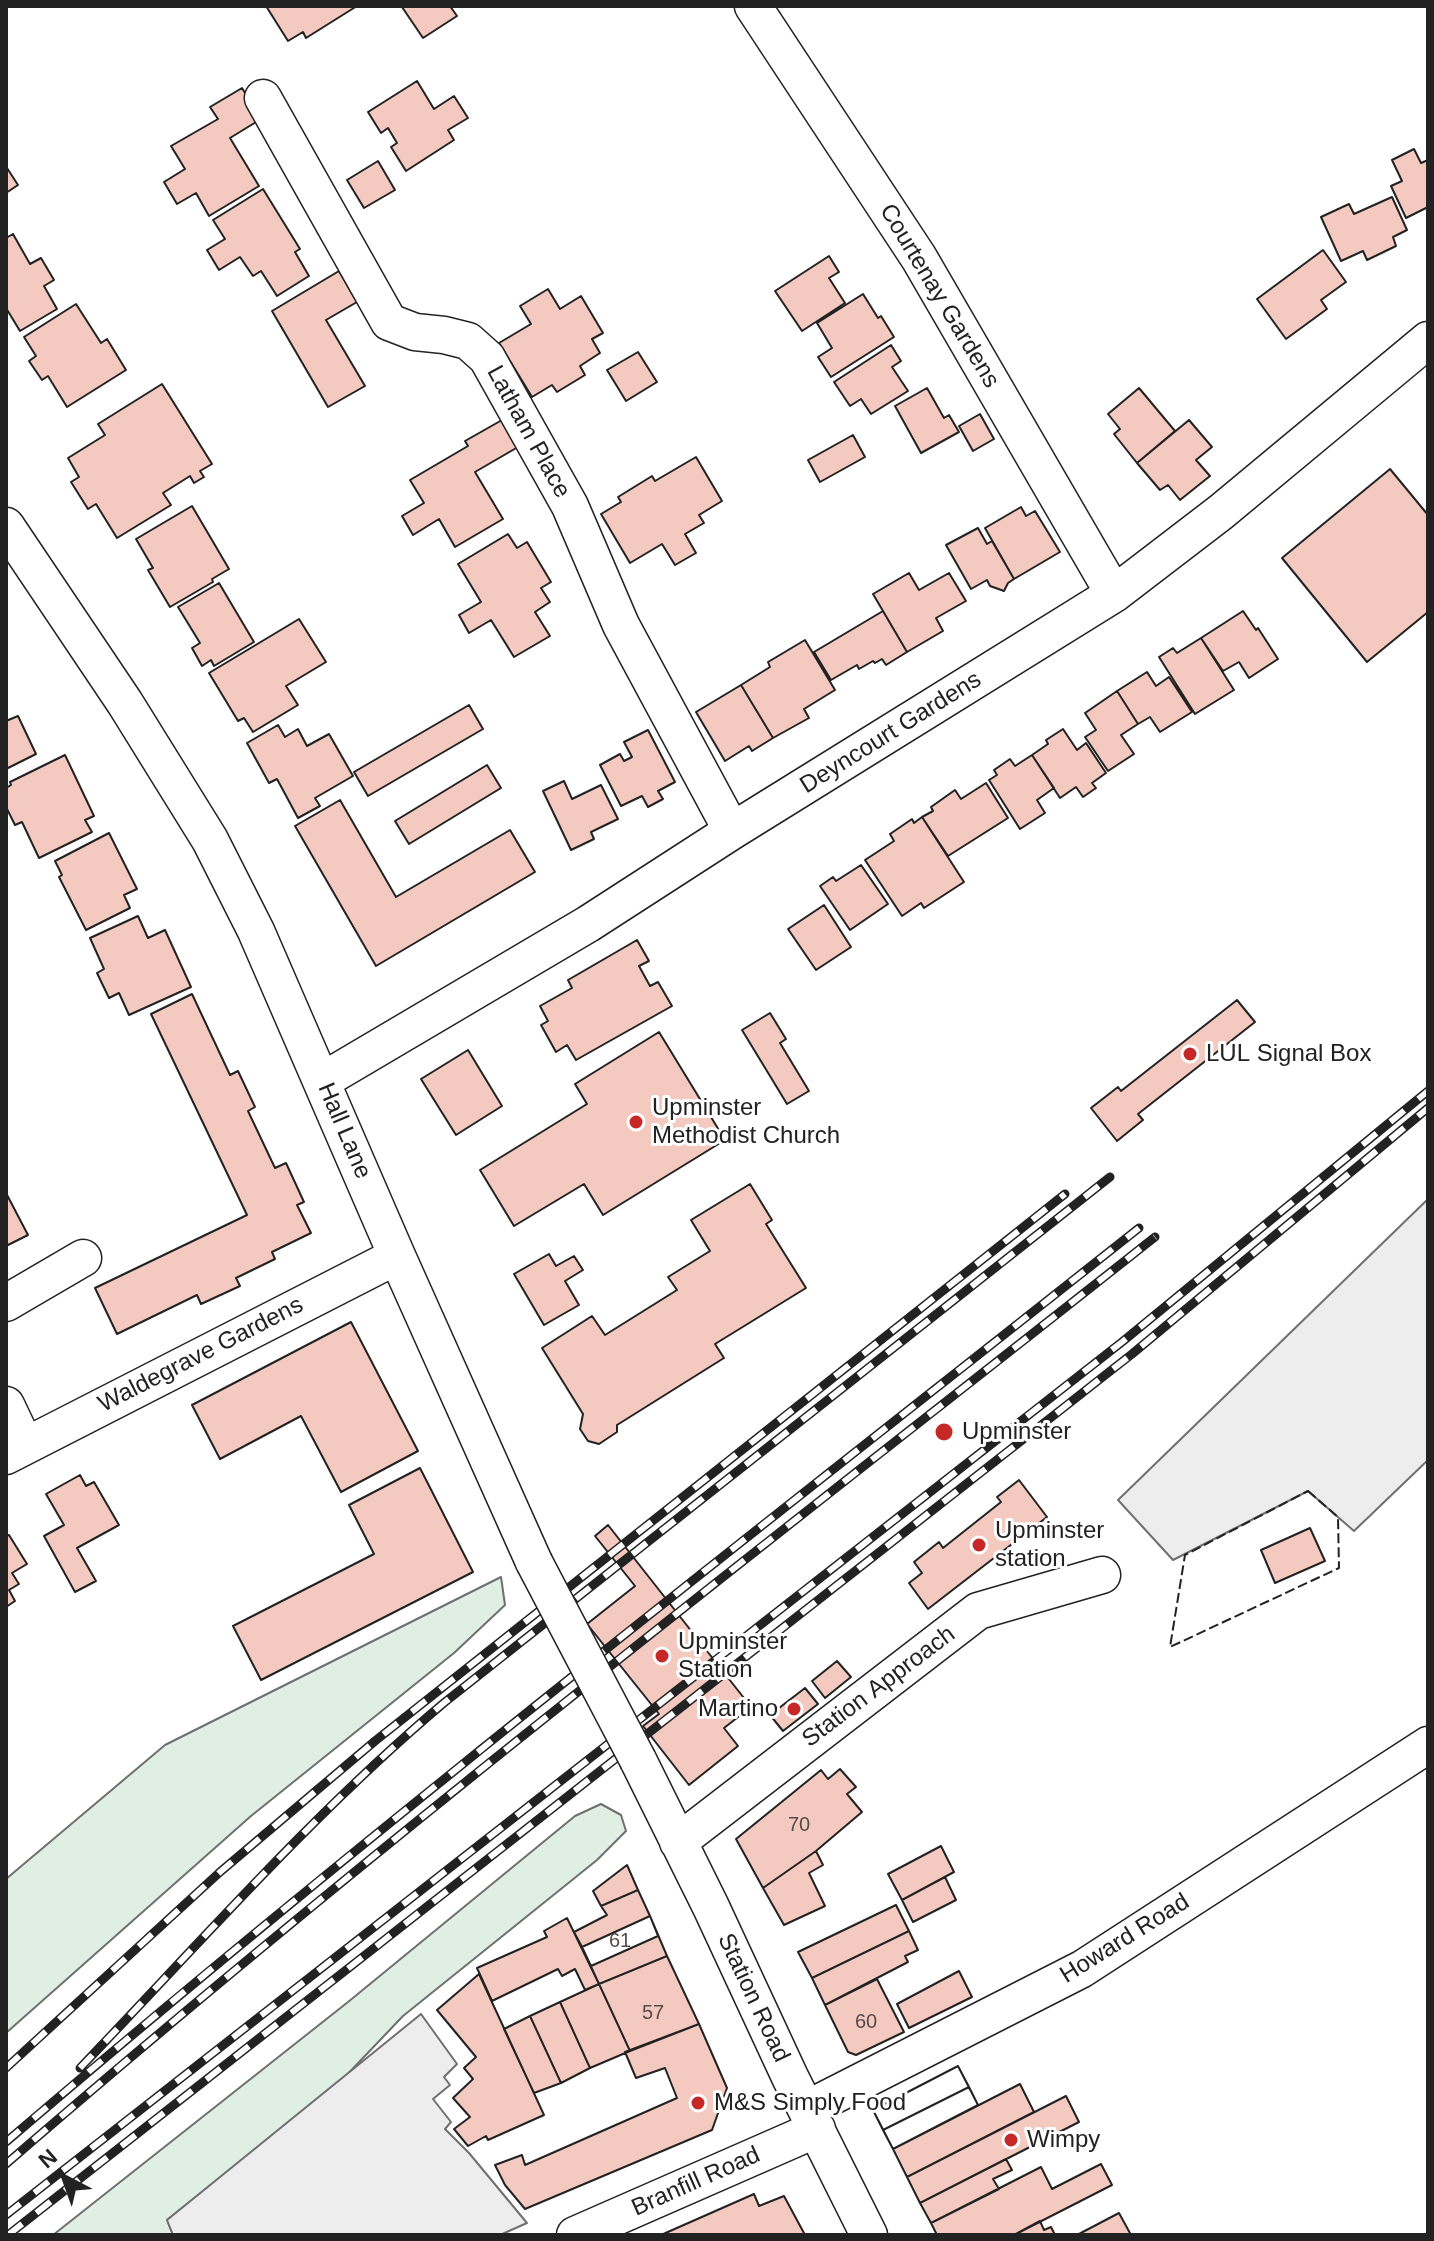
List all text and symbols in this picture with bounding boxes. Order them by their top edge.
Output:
street label: Courtenay Gardens [873,199,1005,393]
street label: Latham Place [480,361,576,503]
street label: Deyncourt Gardens [795,666,987,800]
place label: LUL Signal Box [1206,1040,1371,1068]
marker: LUL Signal Box [1181,1045,1199,1063]
street label: Hall Lane [311,1079,377,1183]
place label: Upminster Methodist Church [652,1094,840,1150]
marker: Upminster Methodist Church [627,1113,645,1131]
street label: Waldegrave Gardens [94,1291,308,1419]
place label: Upminster [962,1418,1071,1446]
marker: Upminster [933,1421,955,1443]
place label: Upminster station [995,1517,1104,1573]
marker: Upminster station [970,1536,988,1554]
street label: Station Approach [797,1620,961,1754]
place label: Upminster Station [678,1628,787,1684]
marker: Upminster Station [653,1647,671,1665]
place label: Martino [698,1695,778,1723]
marker: Martino [785,1700,803,1718]
house number: 70 [788,1813,810,1837]
street label: Howard Road [1055,1888,1195,1990]
house number: 61 [609,1929,631,1953]
street label: Station Road [711,1929,795,2067]
house number: 57 [642,2001,664,2025]
house number: 60 [855,2010,877,2034]
place label: M&S Simply Food [714,2089,906,2117]
marker: M&S Simply Food [689,2094,707,2112]
place label: Wimpy [1027,2126,1100,2154]
marker: Wimpy [1002,2131,1020,2149]
north arrow [24,2137,104,2217]
street label: Branfill Road [627,2141,765,2223]
text: N [34,2144,62,2173]

